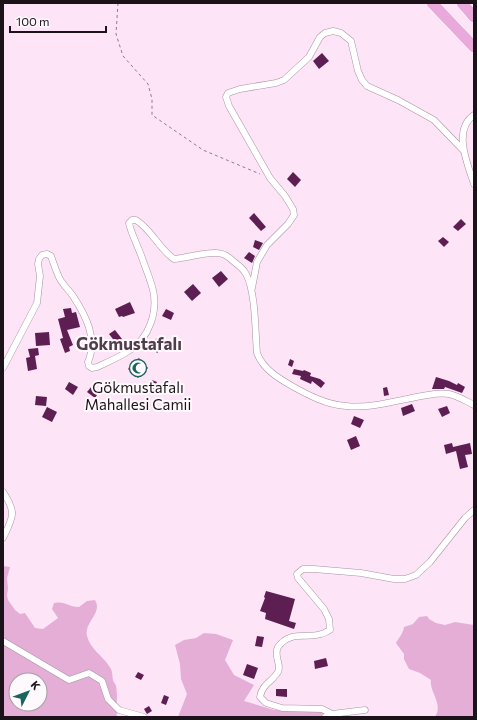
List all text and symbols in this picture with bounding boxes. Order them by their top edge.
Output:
scale bar [10,8,106,34]
text: 100 m [16,14,50,28]
district label: Gökmustafalı [76,333,182,354]
mosque icon: Gökmustafalı Mahallesi Camii [128,358,148,378]
place label: Gökmustafalı Mahallesi Camii [85,378,191,413]
north arrow [8,672,48,712]
text: K [28,678,43,692]

